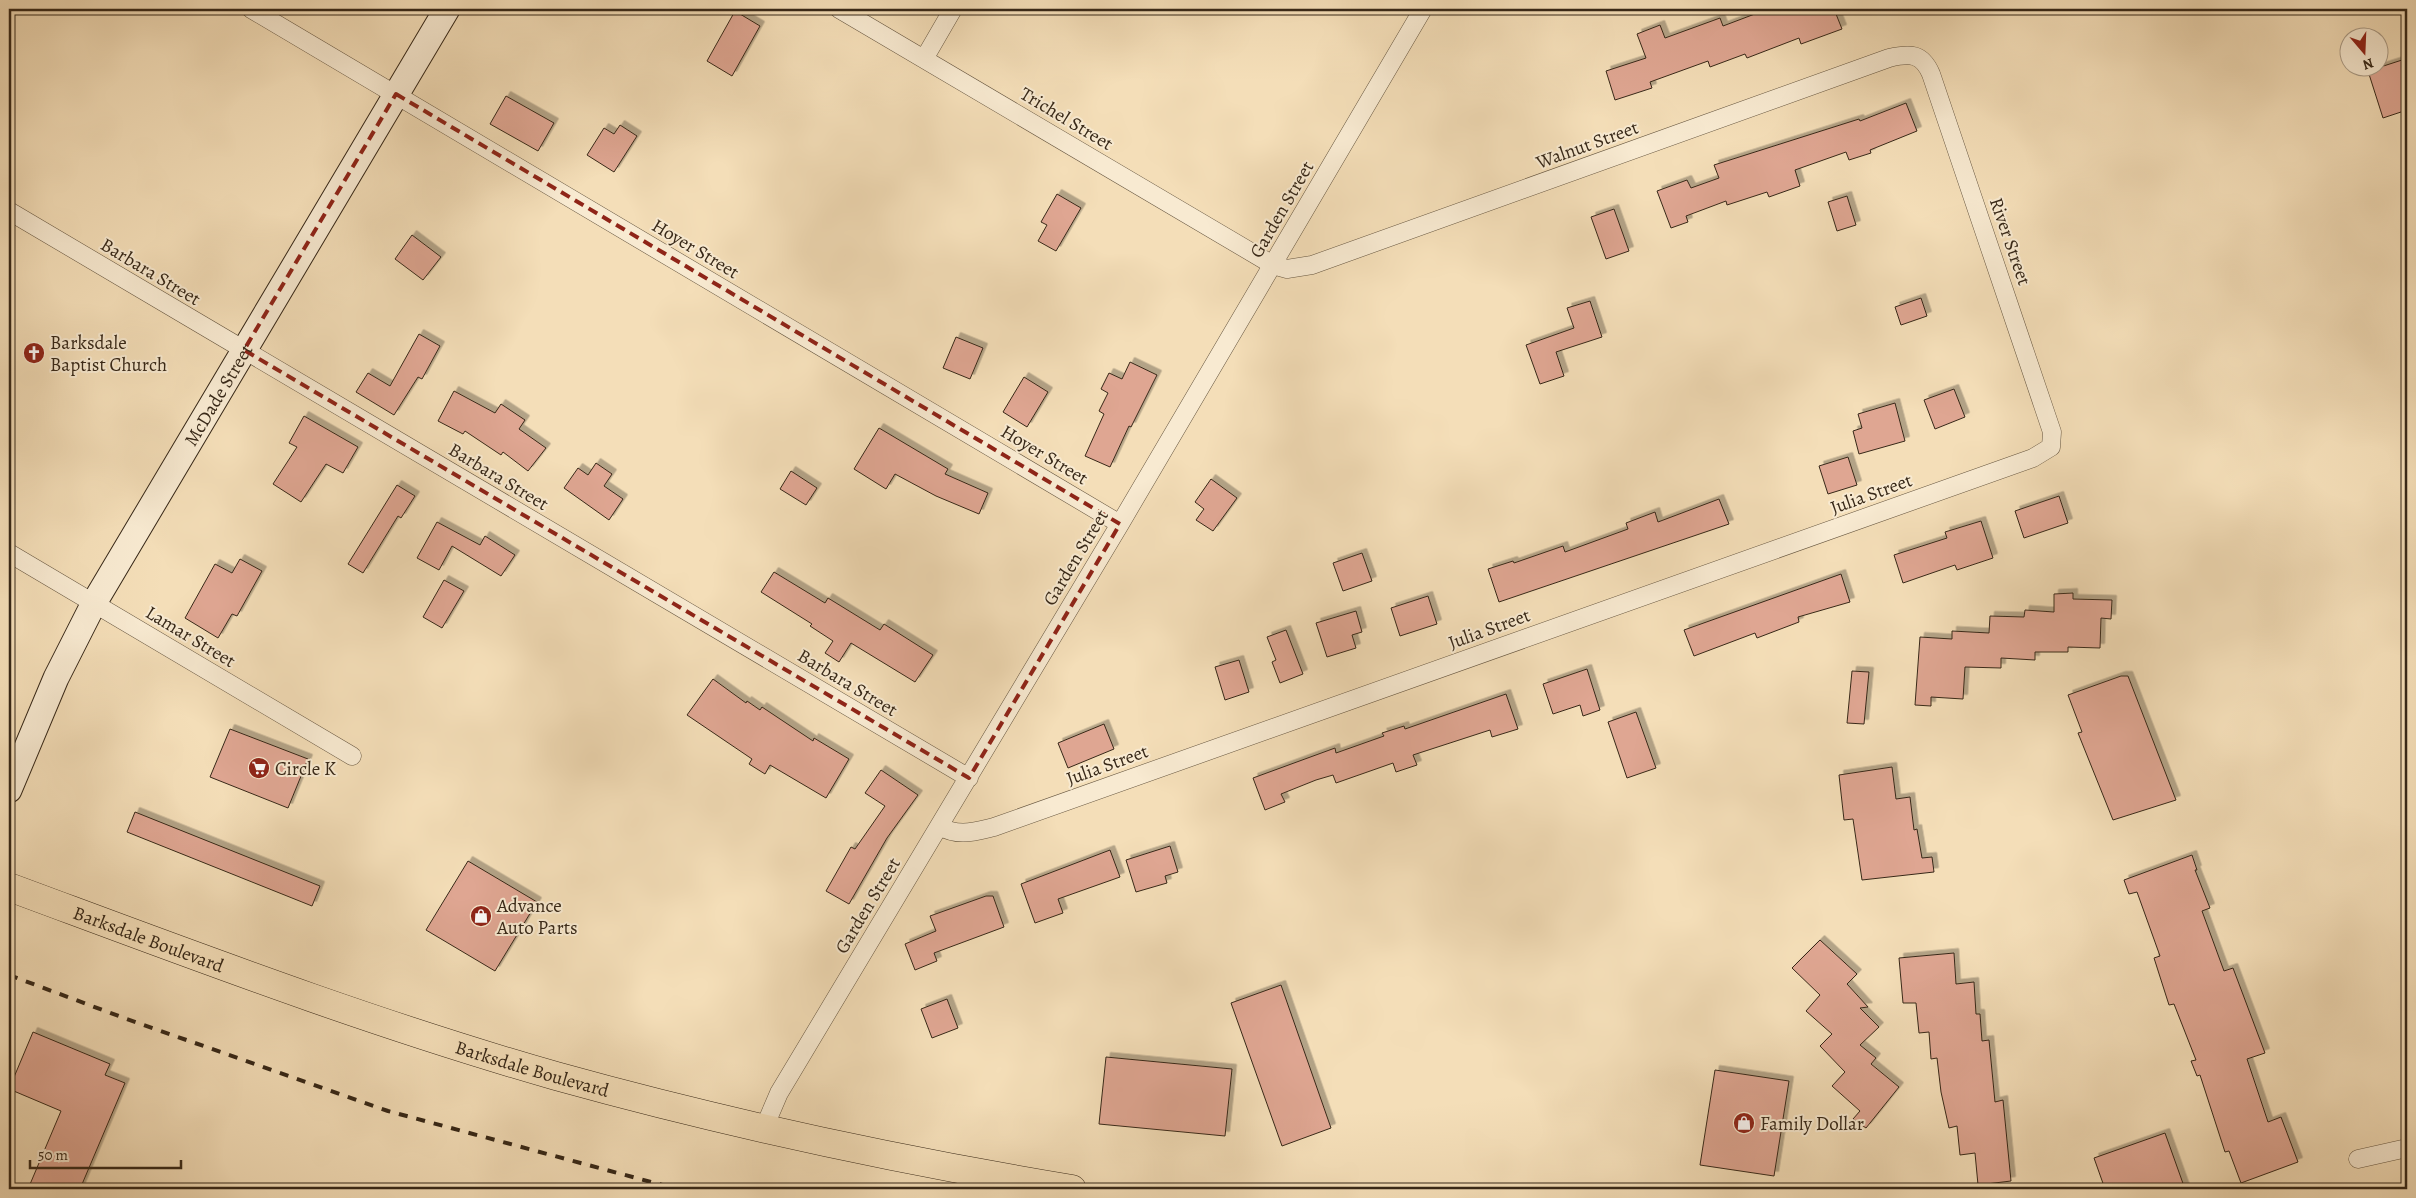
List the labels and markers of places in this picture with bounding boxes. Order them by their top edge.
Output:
place label: Barksdale Baptist Church [50,330,167,378]
church icon: Barksdale Baptist Church [22,341,46,365]
supermarket icon: Circle K [247,756,271,780]
place label: Circle K [275,756,336,782]
place label: Advance Auto Parts [496,893,578,941]
shop icon: Advance Auto Parts [469,904,493,928]
shop icon: Family Dollar [1732,1111,1756,1135]
place label: Family Dollar [1760,1111,1864,1137]

